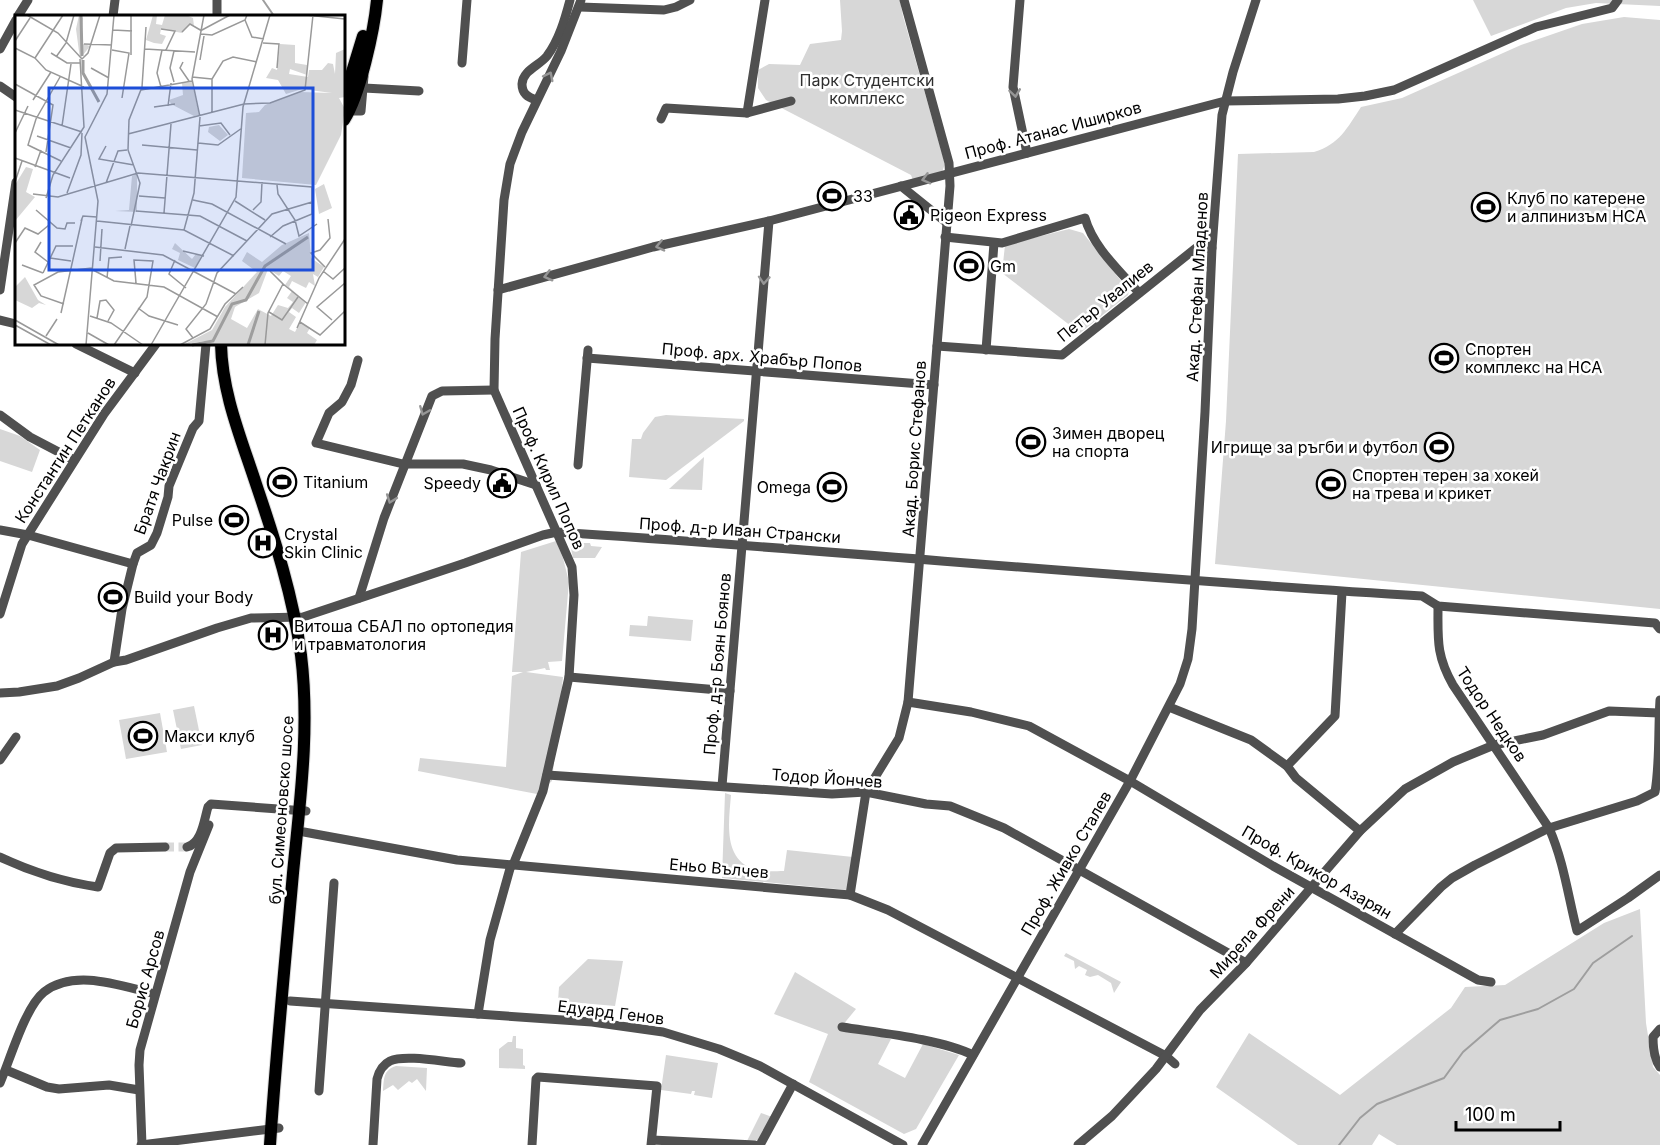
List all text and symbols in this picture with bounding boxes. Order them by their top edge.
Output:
inset map [15,15,345,345]
park label: Парк Студентски комплекс [800,70,934,108]
one-way arrow [541,71,553,82]
one-way arrow [1008,89,1020,98]
street label: Проф. Атанас Иширков [962,97,1144,163]
one-way arrow [921,172,931,185]
sports icon: 33 [816,180,848,212]
place label: 33 [853,186,873,206]
place label: Клуб по катерене и алпинизъм НСА [1507,188,1646,226]
street label: Акад. Стефан Младенов [1182,191,1212,383]
sports icon: Клуб по катерене и алпинизъм НСА [1470,191,1502,223]
public building icon: Pigeon Express [893,199,925,231]
place label: Pigeon Express [930,205,1047,225]
one-way arrow [655,238,665,251]
sports icon: Gm [953,250,985,282]
place label: Gm [990,256,1016,276]
street label: Петър Увалиев [1053,256,1157,346]
one-way arrow [543,268,553,281]
one-way arrow [758,275,771,284]
street label: Проф. арх. Храбър Попов [661,338,863,376]
place label: Спортен комплекс на НСА [1465,339,1602,377]
sports icon: Спортен комплекс на НСА [1428,342,1460,374]
street label: Акад. Борис Стефанов [898,360,930,538]
street label: Константин Петканов [10,373,120,527]
street label: Проф. Кирил Попов [509,404,589,552]
one-way arrow [419,406,432,416]
place label: Зимен дворец на спорта [1052,423,1165,461]
sports icon: Зимен дворец на спорта [1015,426,1047,458]
street label: Братя Чакрин [129,429,185,537]
sports icon: Игрище за ръгби и футбол [1423,431,1455,463]
place label: Игрище за ръгби и футбол [1211,437,1418,457]
place label: Спортен терен за хокей на трева и крикет [1352,465,1539,503]
sports icon: Titanium [266,466,298,498]
public building icon: Speedy [486,467,518,499]
sports icon: Спортен терен за хокей на трева и крикет [1315,468,1347,500]
sports icon: Omega [816,471,848,503]
place label: Titanium [303,472,368,492]
place label: Speedy [423,473,481,493]
place label: Omega [757,477,811,497]
one-way arrow [385,493,398,504]
sports icon: Pulse [218,504,250,536]
place label: Pulse [172,510,213,530]
street label: Проф. д-р Иван Странски [638,513,842,547]
place label: Crystal Skin Clinic [284,524,363,562]
hospital icon: Crystal Skin Clinic [247,527,279,559]
street label: Проф. д-р Боян Боянов [699,572,735,756]
sports icon: Build your Body [97,581,129,613]
place label: Build your Body [134,587,253,607]
place label: Витоша СБАЛ по ортопедия и травматология [294,616,514,654]
hospital icon: Витоша СБАЛ по ортопедия и травматология [257,619,289,651]
street label: Тодор Недков [1453,662,1531,766]
street label: бул. Симеоновско шосе [264,715,298,905]
sports icon: Макси клуб [127,720,159,752]
place label: Макси клуб [164,726,255,746]
street label: Тодор Йончев [771,764,883,792]
street label: Проф. Живко Сталев [1016,787,1116,939]
street label: Проф. Крикор Азарян [1239,821,1395,923]
street label: Еньо Вълчев [668,854,770,882]
street label: Мирела Френи [1205,882,1299,982]
street label: Борис Арсов [121,927,169,1031]
street label: Едуард Генов [557,996,665,1028]
scale bar [1456,1094,1560,1132]
text: 100 m [1465,1104,1516,1125]

